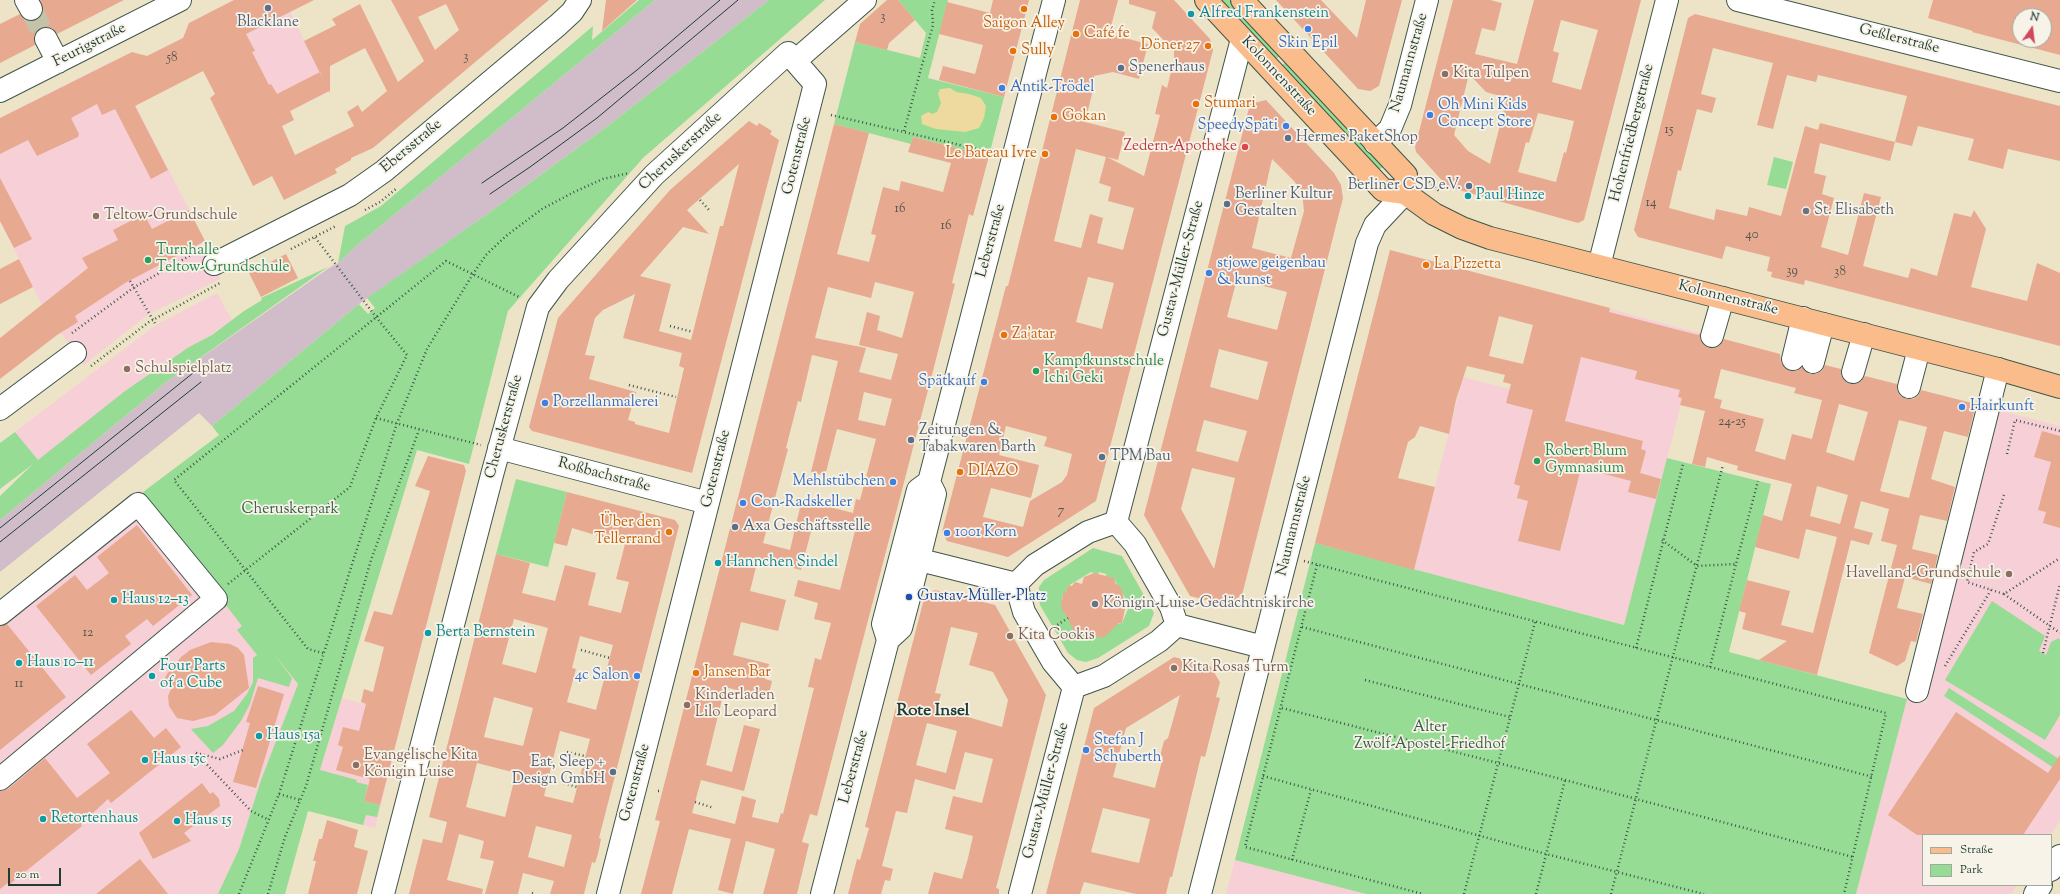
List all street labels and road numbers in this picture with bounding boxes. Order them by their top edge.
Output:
street label: Naumannstraße [1387,11,1433,115]
street label: Feurigstraße [51,20,129,72]
street label: Geßlerstraße [1857,21,1941,59]
street label: Kolonnenstraße [1236,33,1320,121]
street label: Hohenfriedbergstraße [1607,62,1659,204]
street label: Cheruskerstraße [636,109,726,195]
street label: Gotenstraße [780,115,816,197]
street label: Ebersstraße [378,116,446,178]
street label: Gustav-Müller-Straße [1155,199,1209,339]
street label: Leberstraße [974,202,1010,280]
street label: Kolonnenstraße [1676,278,1780,320]
street label: Cheruskerstraße [482,373,528,481]
street label: Gotenstraße [699,428,735,510]
street label: Roßbachstraße [556,455,652,497]
street label: Naumannstraße [1274,474,1316,578]
street label: Gustav-Müller-Straße [1020,721,1074,861]
street label: Leberstraße [837,728,873,806]
street label: Gotenstraße [617,742,655,824]

